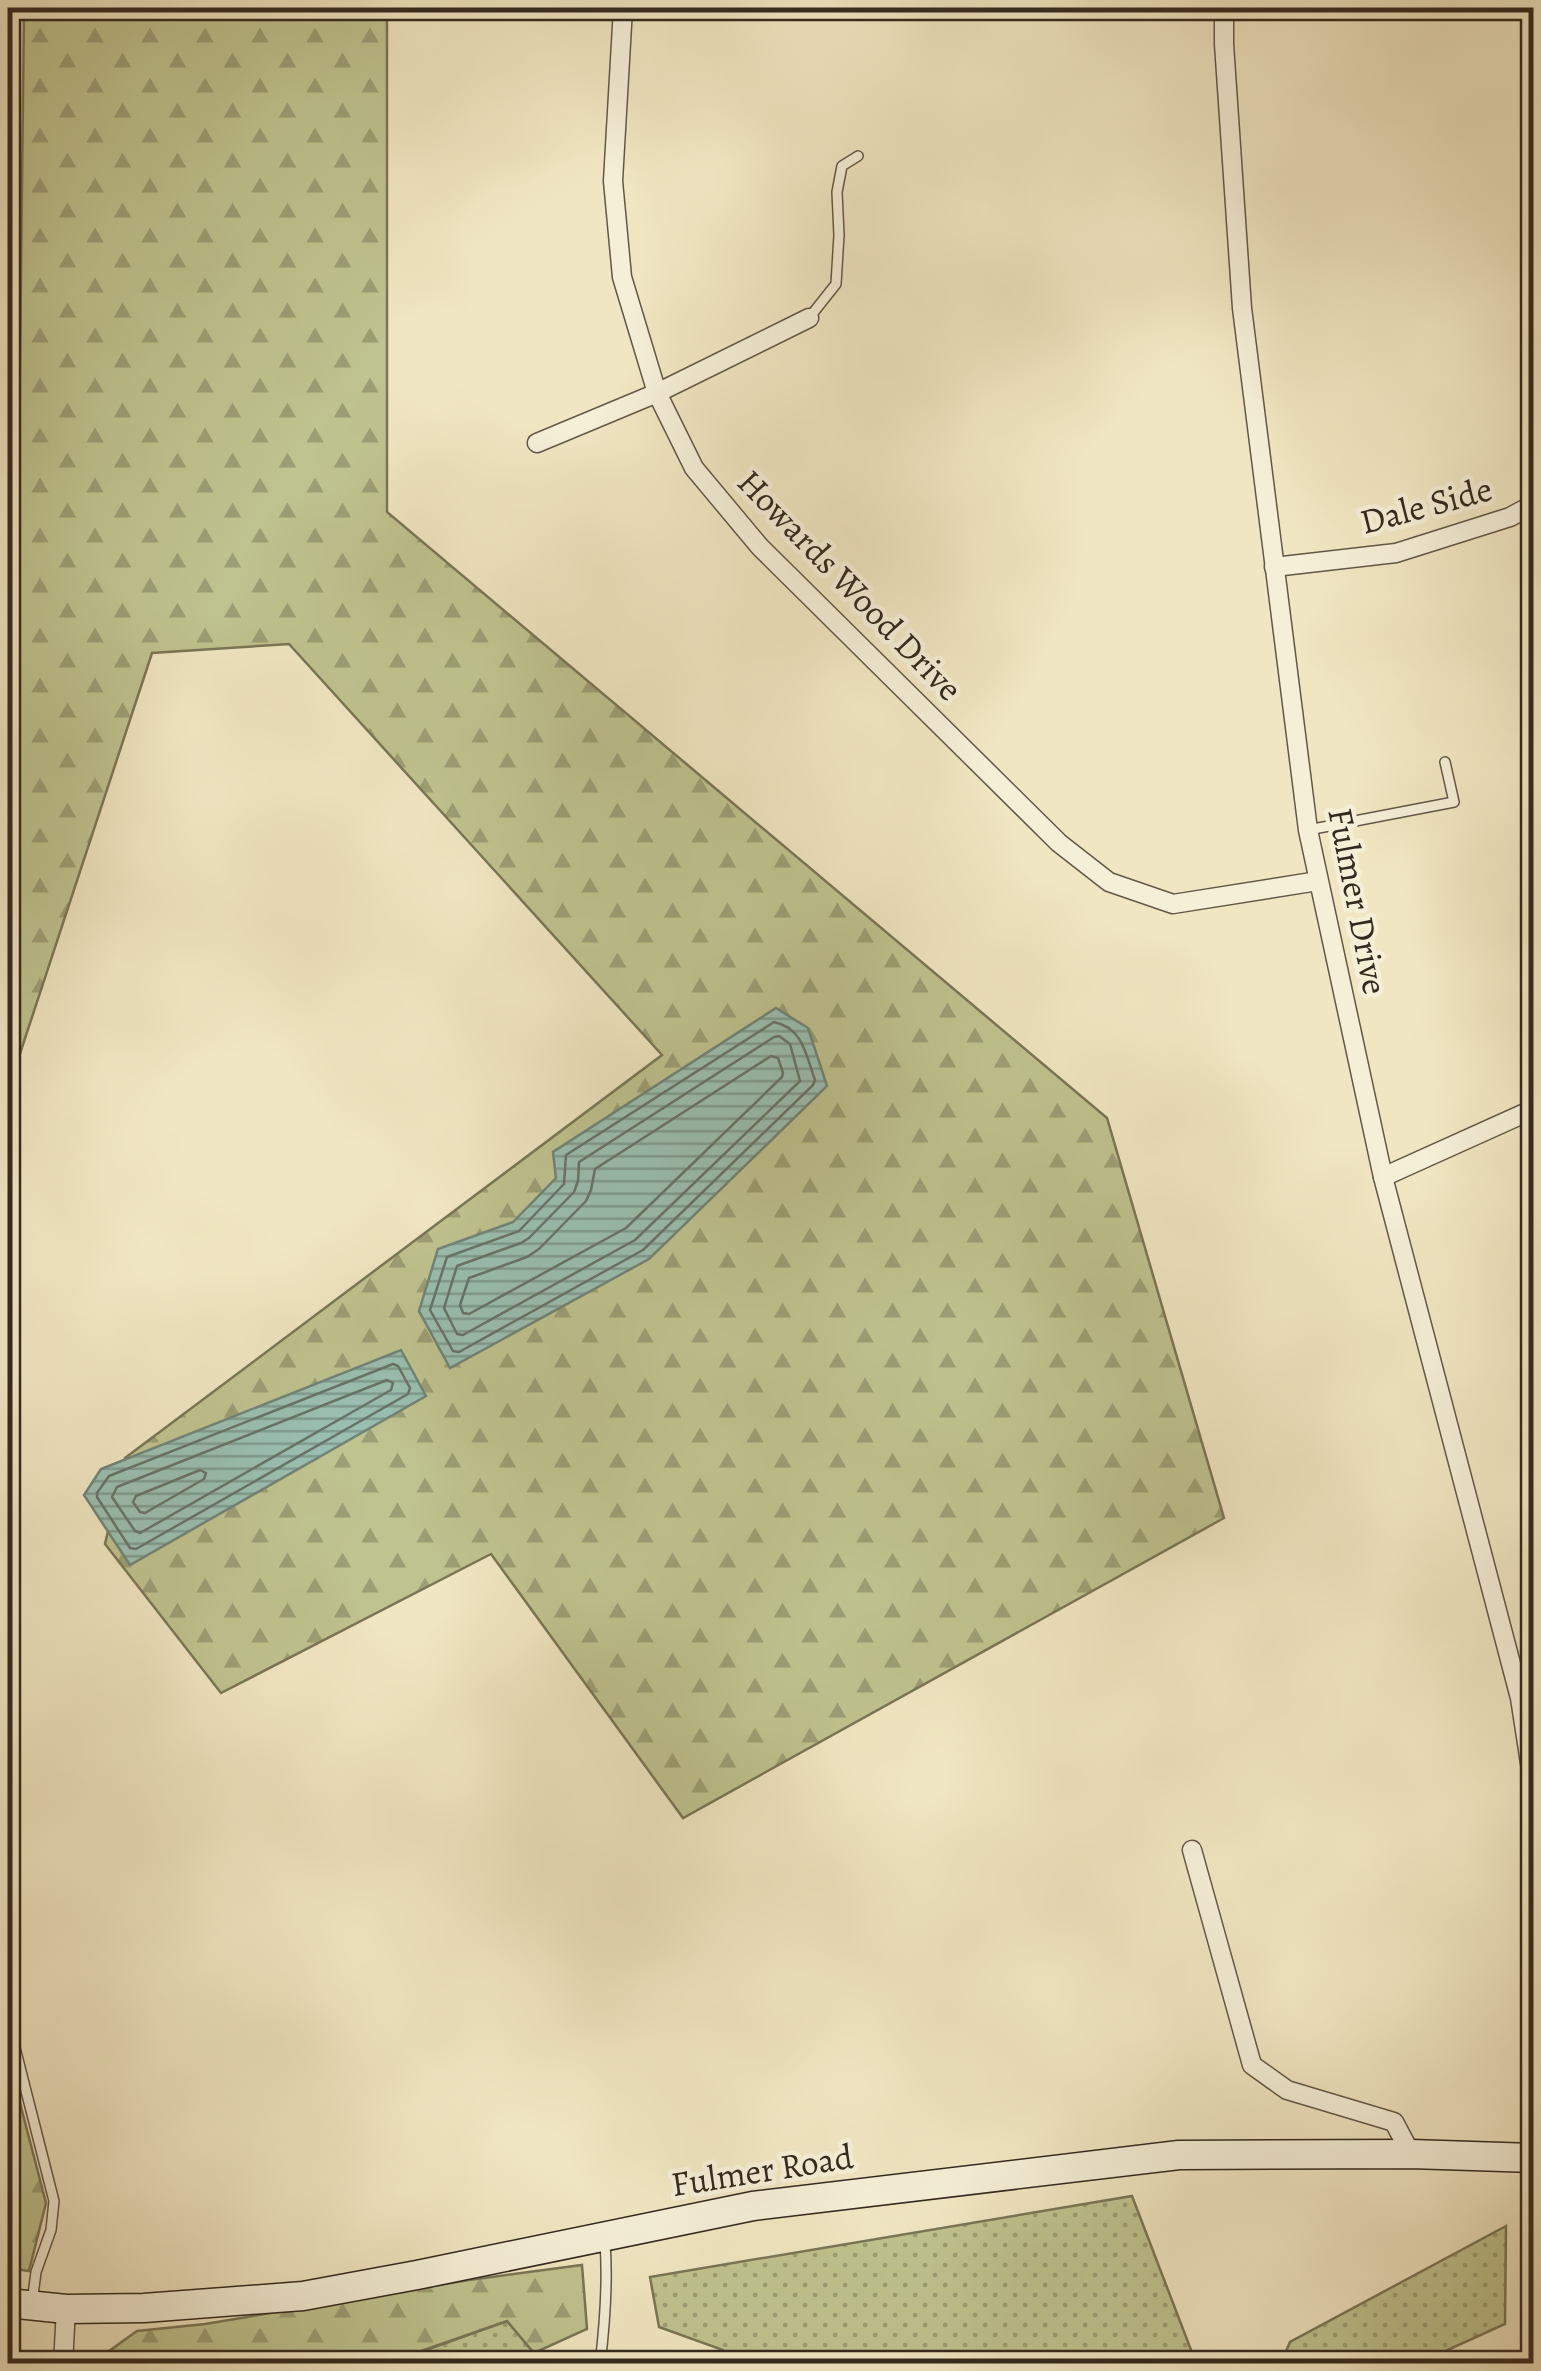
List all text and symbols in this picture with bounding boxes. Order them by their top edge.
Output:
street label: Howards Wood Drive [727,459,973,711]
street label: Dale Side [1355,464,1497,546]
street label: Fulmer Drive [1316,804,1400,998]
street label: Fulmer Road [668,2132,857,2208]

